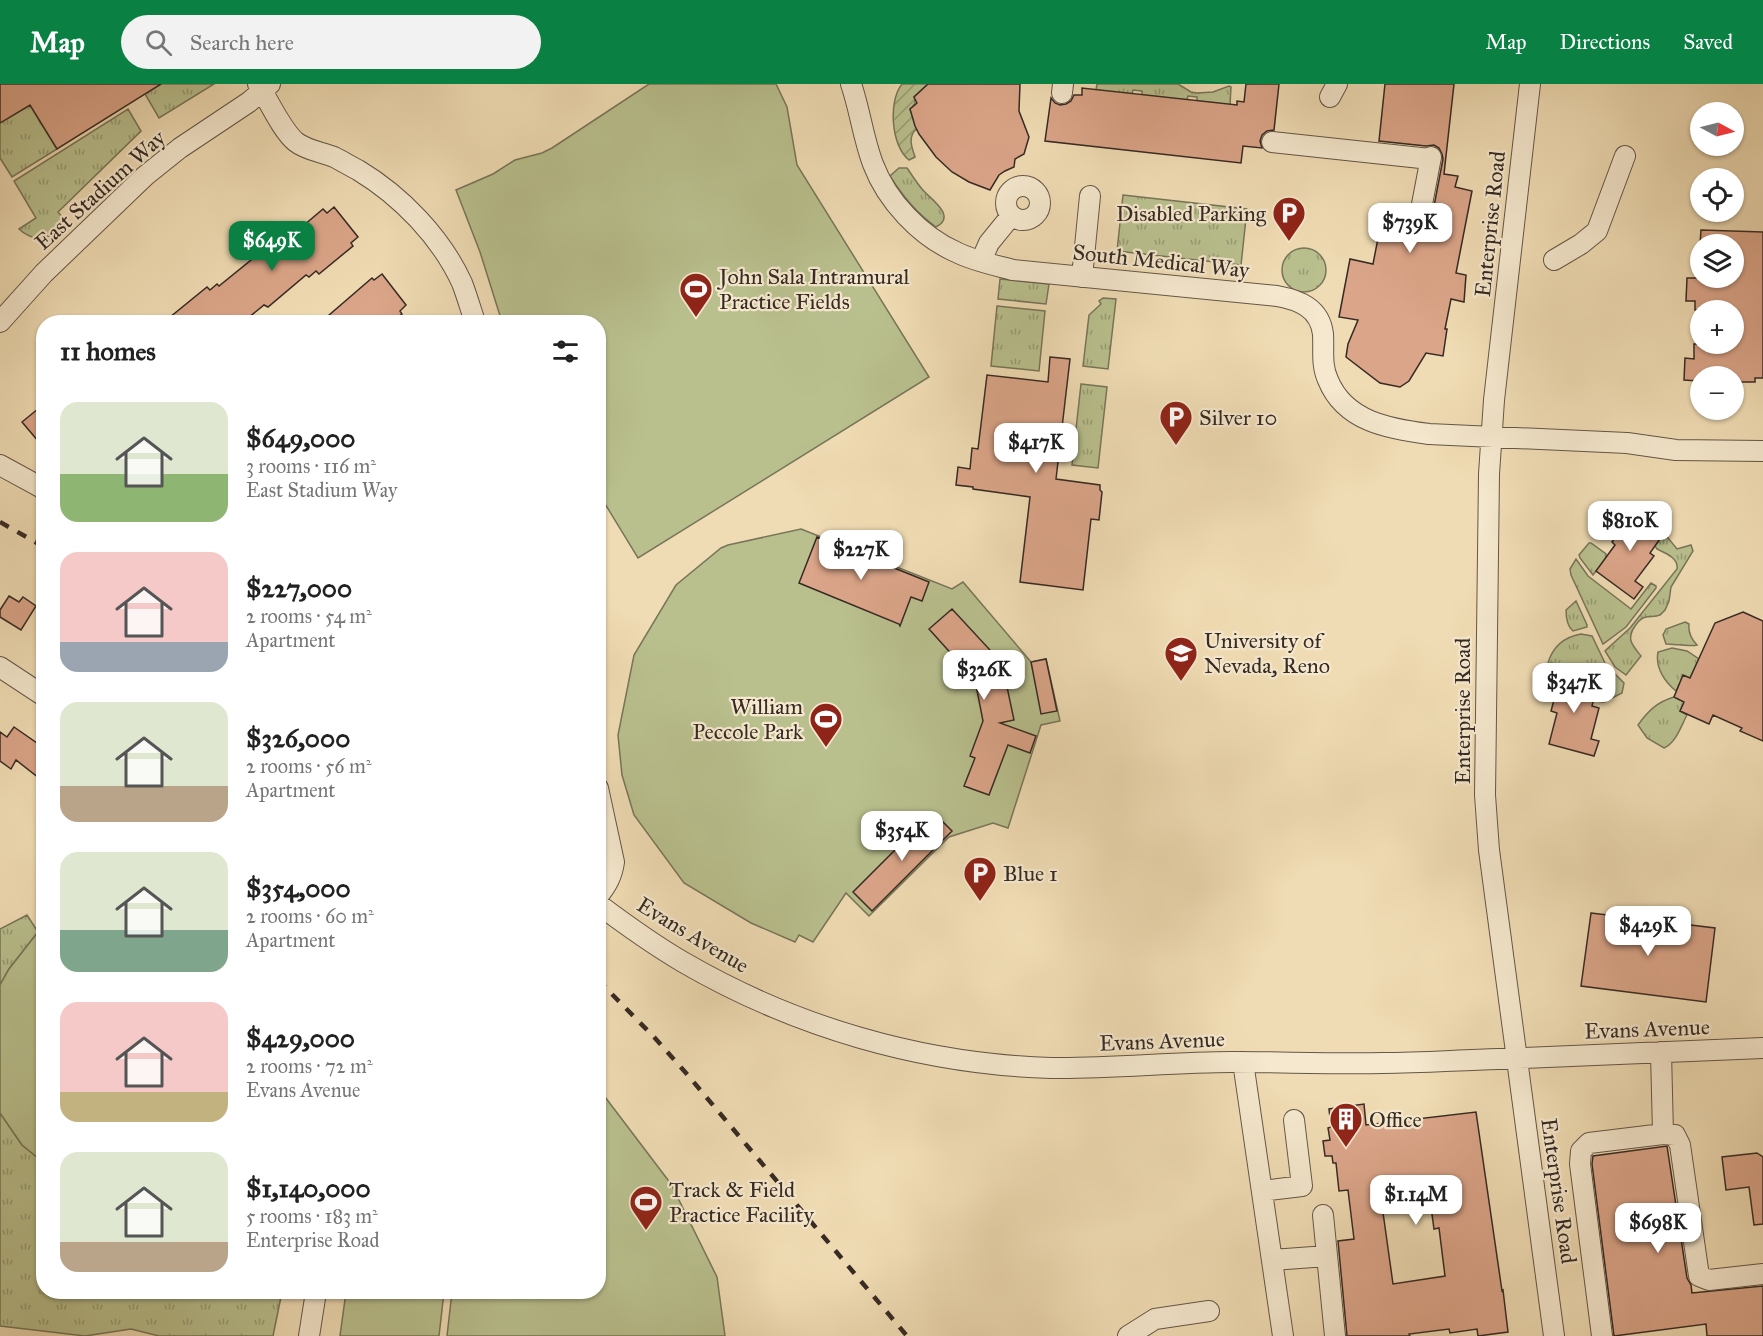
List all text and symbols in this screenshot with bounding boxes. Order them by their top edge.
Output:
search box [121,15,541,69]
text: Map [30,25,85,60]
icon: search [142,26,175,59]
text: Search here [190,29,294,56]
text: Map [1486,29,1527,55]
text: Directions [1560,29,1650,55]
text: Saved [1683,29,1733,55]
north arrow [1690,102,1744,156]
map controls [1690,102,1744,420]
street label: East Stadium Way [29,124,171,256]
street label: Enterprise Road [1469,150,1511,298]
button: locate [1690,168,1744,222]
parking icon: Disabled Parking [1271,195,1307,242]
place label: Disabled Parking [1116,200,1267,227]
pin: $739K [1368,203,1452,254]
text: $739K [1382,210,1438,234]
pin: $649K [230,221,314,272]
text: $649K [243,228,301,252]
button: layers [1690,234,1744,288]
street label: South Medical Way [1071,238,1251,284]
place label: John Sala Intramural Practice Fields [717,263,910,315]
sports icon: John Sala Intramural Practice Fields [678,271,714,318]
button: + [1690,300,1744,354]
text: 11 homes [60,335,156,367]
icon: filters [549,335,582,368]
button: − [1690,366,1744,420]
parking icon: Silver 10 [1158,399,1194,446]
place label: Silver 10 [1199,404,1277,431]
text: $649,000 [246,422,356,454]
pin: $417K [994,423,1078,474]
icon: home [108,426,180,498]
text: $417K [1008,430,1064,454]
text: 3 rooms · 116 m² [246,454,376,478]
text: East Stadium Way [246,478,397,502]
pin: $810K [1588,501,1672,552]
text: $810K [1602,508,1658,532]
pin: $227K [819,530,903,581]
text: $227K [833,537,889,561]
text: $227,000 [246,572,352,604]
icon: home [108,576,180,648]
text: 2 rooms · 54 m² [246,604,372,628]
place label: University of Nevada, Reno [1204,627,1330,679]
text: Apartment [246,628,335,652]
school or university icon: University of Nevada, Reno [1163,635,1199,682]
street label: Enterprise Road [1449,638,1476,784]
pin: $326K [942,650,1026,701]
text: $326K [957,657,1011,681]
pin: $347K [1532,663,1616,714]
text: $347K [1546,670,1602,694]
place label: William Peccole Park [693,693,804,745]
sports icon: William Peccole Park [808,701,844,748]
text: $326,000 [246,722,350,754]
icon: home [108,726,180,798]
text: 2 rooms · 56 m² [246,754,372,778]
text: Apartment [246,778,335,802]
pin: $354K [860,811,944,862]
text: $354K [875,818,929,842]
parking icon: Blue 1 [962,855,998,902]
place label: Blue 1 [1003,860,1058,887]
text: $354,000 [246,872,351,904]
icon: home [108,876,180,948]
street label: Evans Avenue [632,891,754,979]
text: 2 rooms · 60 m² [246,904,374,928]
pin: $429K [1606,906,1690,957]
text: $429K [1619,913,1677,937]
text: Apartment [246,928,335,952]
street label: Evans Avenue [1584,1013,1710,1045]
text: $429,000 [246,1022,355,1054]
street label: Evans Avenue [1099,1025,1225,1057]
icon: home [108,1026,180,1098]
text: 2 rooms · 72 m² [246,1054,373,1078]
text: Evans Avenue [246,1078,360,1102]
building icon: Office [1328,1101,1364,1148]
place label: Office [1369,1106,1422,1133]
street label: Enterprise Road [1535,1116,1583,1266]
text: $1,140,000 [246,1172,371,1204]
pin: $1.14M [1367,1175,1465,1226]
icon: home [108,1176,180,1248]
place label: Track & Field Practice Facility [669,1176,814,1228]
text: $1.14M [1384,1182,1448,1206]
sports icon: Track & Field Practice Facility [628,1184,664,1231]
pin: $698K [1616,1203,1700,1254]
text: 5 rooms · 183 m² [246,1204,378,1228]
text: $698K [1629,1210,1687,1234]
text: Enterprise Road [246,1228,379,1252]

